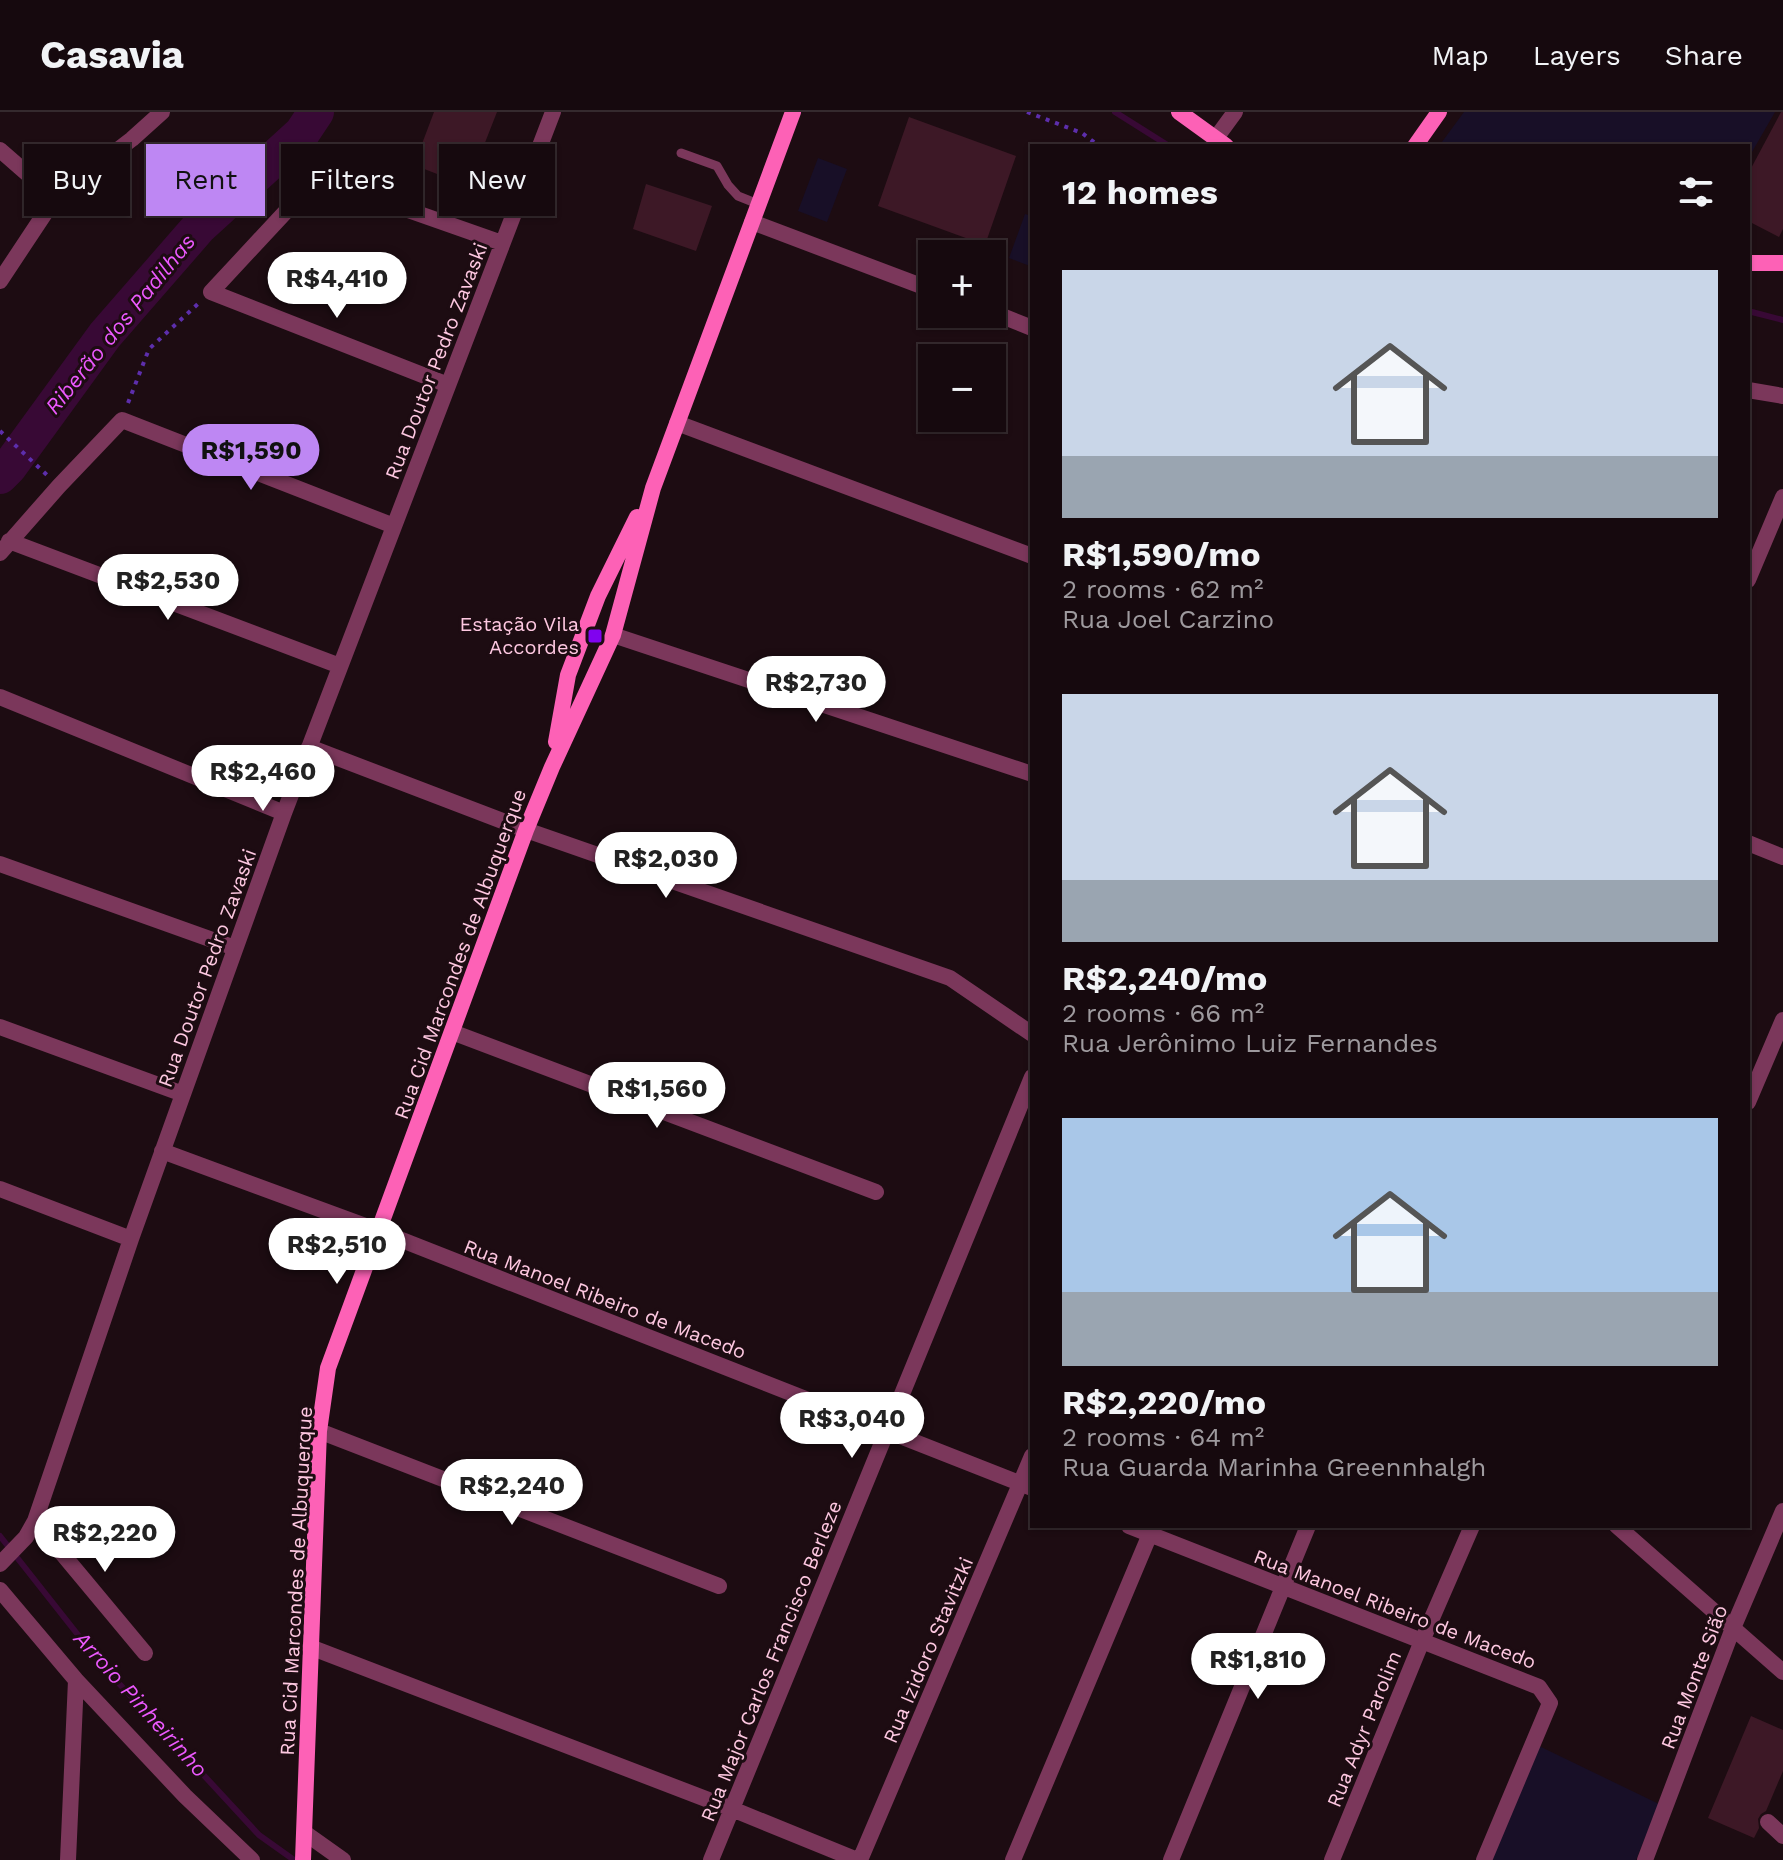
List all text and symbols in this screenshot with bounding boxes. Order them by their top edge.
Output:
text: Casavia [40,33,184,77]
text: Map [1432,39,1489,72]
text: Layers [1533,39,1621,72]
text: Share [1665,39,1743,72]
chip: Buy [24,144,130,216]
chip: Rent [146,144,265,216]
chip: Filters [281,144,423,216]
chip: New [439,144,555,216]
icon: filters [1674,170,1718,214]
text: 12 homes [1062,172,1218,212]
water label: Riberão dos Padilhas [40,229,200,419]
street label: Rua Doutor Pedro Zavaski [380,239,492,483]
map controls [918,240,1006,432]
button: + [918,240,1006,328]
pin: R$4,410 [263,252,411,320]
text: R$4,410 [286,263,388,293]
icon: home [1318,322,1462,466]
button: − [918,344,1006,432]
pin: R$1,590 [177,424,325,492]
text: R$1,590 [200,435,302,465]
text: R$1,590/mo [1062,534,1261,574]
pin: R$2,530 [94,554,242,622]
text: R$2,530 [116,565,220,595]
text: 2 rooms · 62 m² [1062,574,1264,604]
text: Rua Joel Carzino [1062,604,1274,634]
place label: Estação Vila Accordes [460,612,579,659]
marker: Estação Vila Accordes [586,627,604,645]
pin: R$2,730 [742,656,890,724]
text: R$2,730 [765,667,867,697]
pin: R$2,460 [189,745,337,813]
icon: home [1318,746,1462,890]
text: R$2,460 [209,756,317,786]
street label: Rua Cid Marcondes de Albuquerque [389,786,531,1122]
pin: R$2,030 [592,832,740,900]
text: R$2,030 [613,843,719,873]
street label: Rua Doutor Pedro Zavaski [153,846,261,1090]
text: R$2,240/mo [1062,958,1267,998]
text: 2 rooms · 66 m² [1062,998,1264,1028]
text: Rua Jerônimo Luiz Fernandes [1062,1028,1438,1058]
pin: R$1,560 [583,1062,731,1130]
text: R$1,560 [606,1073,708,1103]
icon: home [1318,1170,1462,1314]
pin: R$2,510 [263,1218,411,1286]
text: R$2,510 [287,1229,387,1259]
street label: Rua Manoel Ribeiro de Macedo [460,1234,750,1364]
text: R$2,220/mo [1062,1382,1266,1422]
pin: R$3,040 [778,1392,926,1460]
text: R$3,040 [798,1403,906,1433]
street label: Rua Cid Marcondes de Albuquerque [275,1406,317,1756]
text: 2 rooms · 64 m² [1062,1422,1264,1452]
text: Rua Guarda Marinha Greennhalgh [1062,1452,1486,1482]
pin: R$2,240 [438,1459,586,1527]
text: R$2,240 [459,1470,565,1500]
street label: Rua Major Carlos Francisco Berleze [695,1497,847,1825]
pin: R$2,220 [31,1506,179,1574]
text: R$2,220 [52,1517,158,1547]
street label: Rua Manoel Ribeiro de Macedo [1250,1544,1540,1674]
street label: Rua Izidoro Stavitzki [878,1553,978,1747]
street label: Rua Monte Sião [1655,1602,1733,1752]
water label: Arroio Pinheirinho [68,1625,213,1782]
pin: R$1,810 [1184,1633,1332,1701]
text: R$1,810 [1209,1644,1307,1674]
street label: Rua Adyr Parolim [1322,1647,1406,1811]

